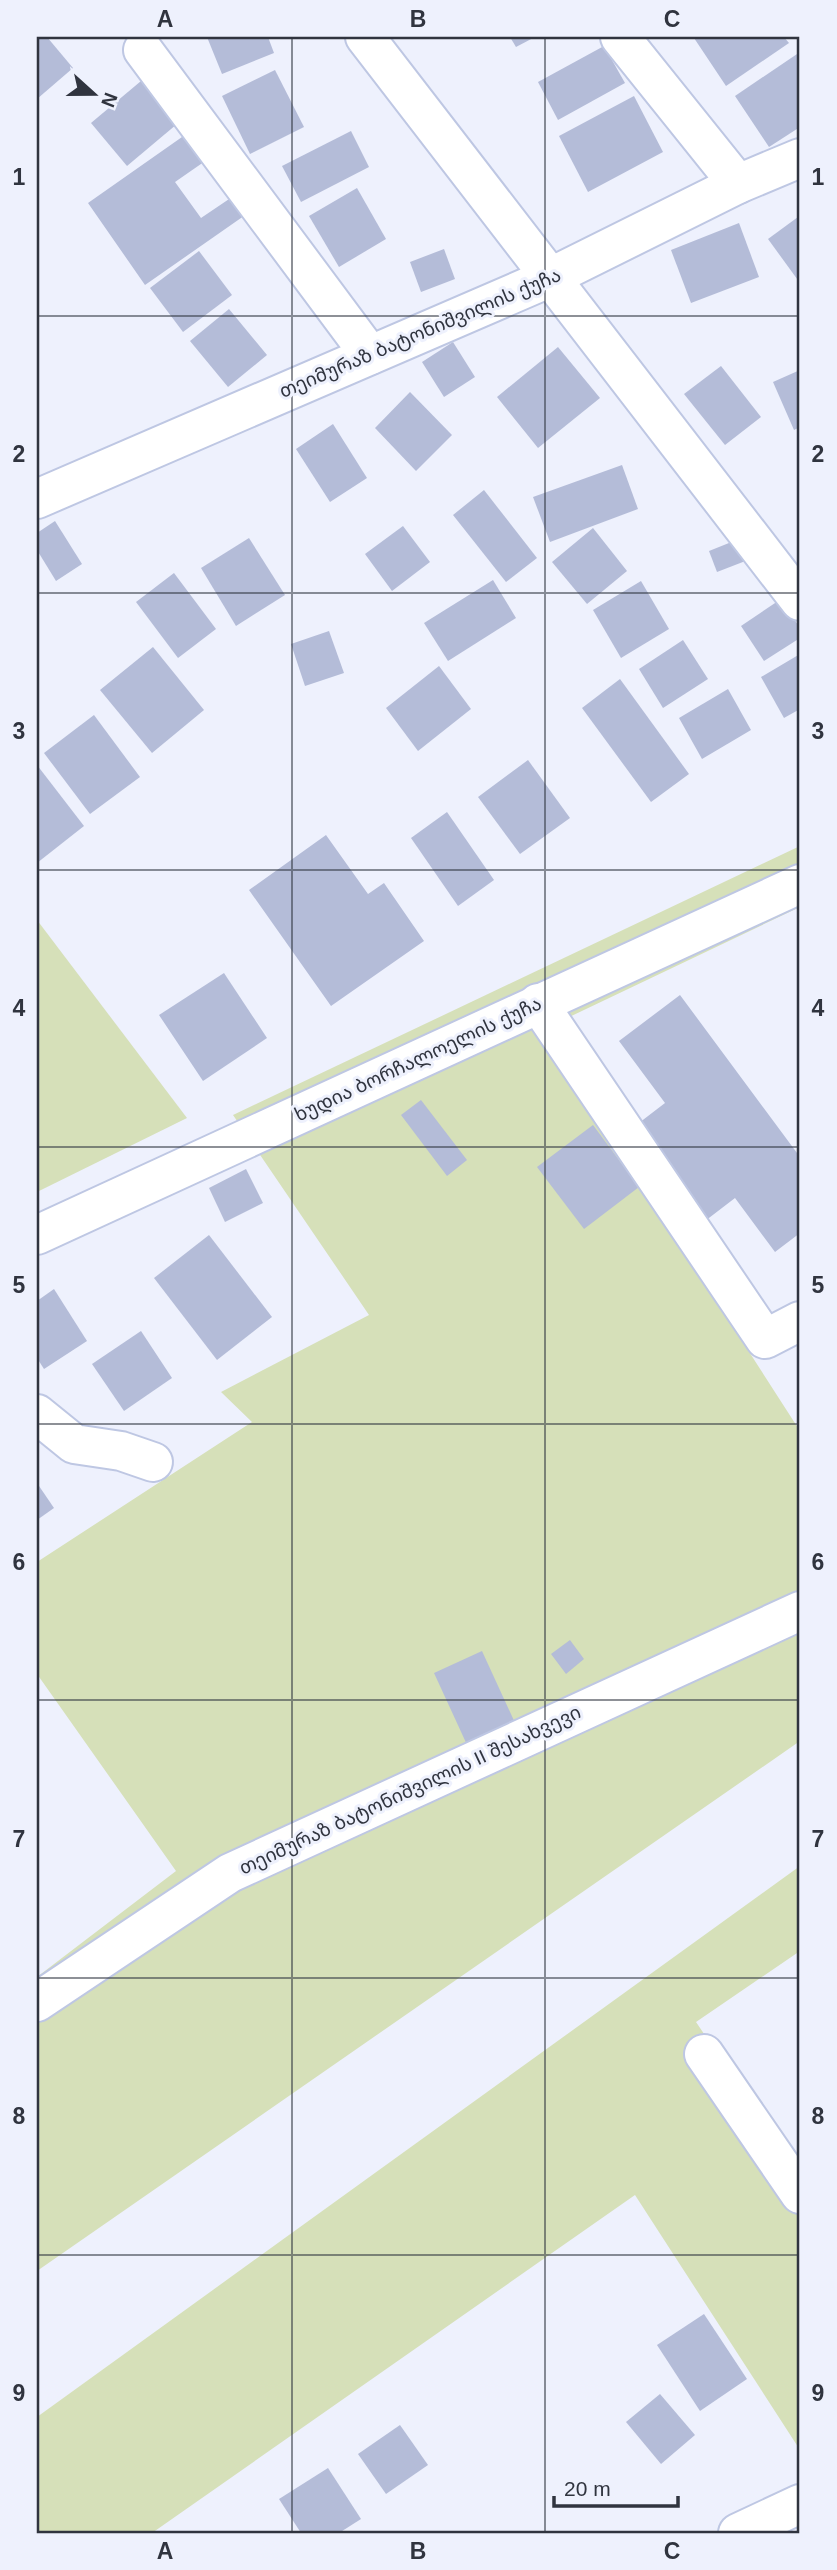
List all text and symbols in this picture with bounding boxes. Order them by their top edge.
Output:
text: A [157,6,173,32]
text: B [410,6,426,32]
text: C [664,6,680,32]
north arrow [60,60,130,130]
text: N [97,90,122,110]
text: 1 [13,164,26,190]
text: 1 [812,164,825,190]
street label: თეიმურაზ ბატონიშვილის ქუჩა [276,264,565,404]
text: 2 [13,441,25,467]
text: 2 [812,441,824,467]
text: 3 [13,718,25,744]
text: 3 [812,718,824,744]
street label: ხუდია ბორჩალოელის ქუჩა [291,993,545,1127]
text: 4 [13,995,26,1021]
text: 4 [812,995,825,1021]
text: 5 [13,1272,26,1298]
text: 5 [812,1272,825,1298]
text: 6 [13,1549,25,1575]
text: 6 [812,1549,824,1575]
street label: თეიმურაზ ბატონიშვილის II შესახვევი [236,1701,585,1880]
text: 7 [13,1826,25,1852]
text: 7 [812,1826,824,1852]
text: 8 [13,2103,26,2129]
text: 8 [812,2103,825,2129]
text: 9 [13,2380,25,2406]
text: 9 [812,2380,824,2406]
scale bar [554,2465,678,2509]
text: 20 m [564,2477,611,2500]
text: A [157,2538,173,2564]
text: B [410,2538,426,2564]
text: C [664,2538,680,2564]

